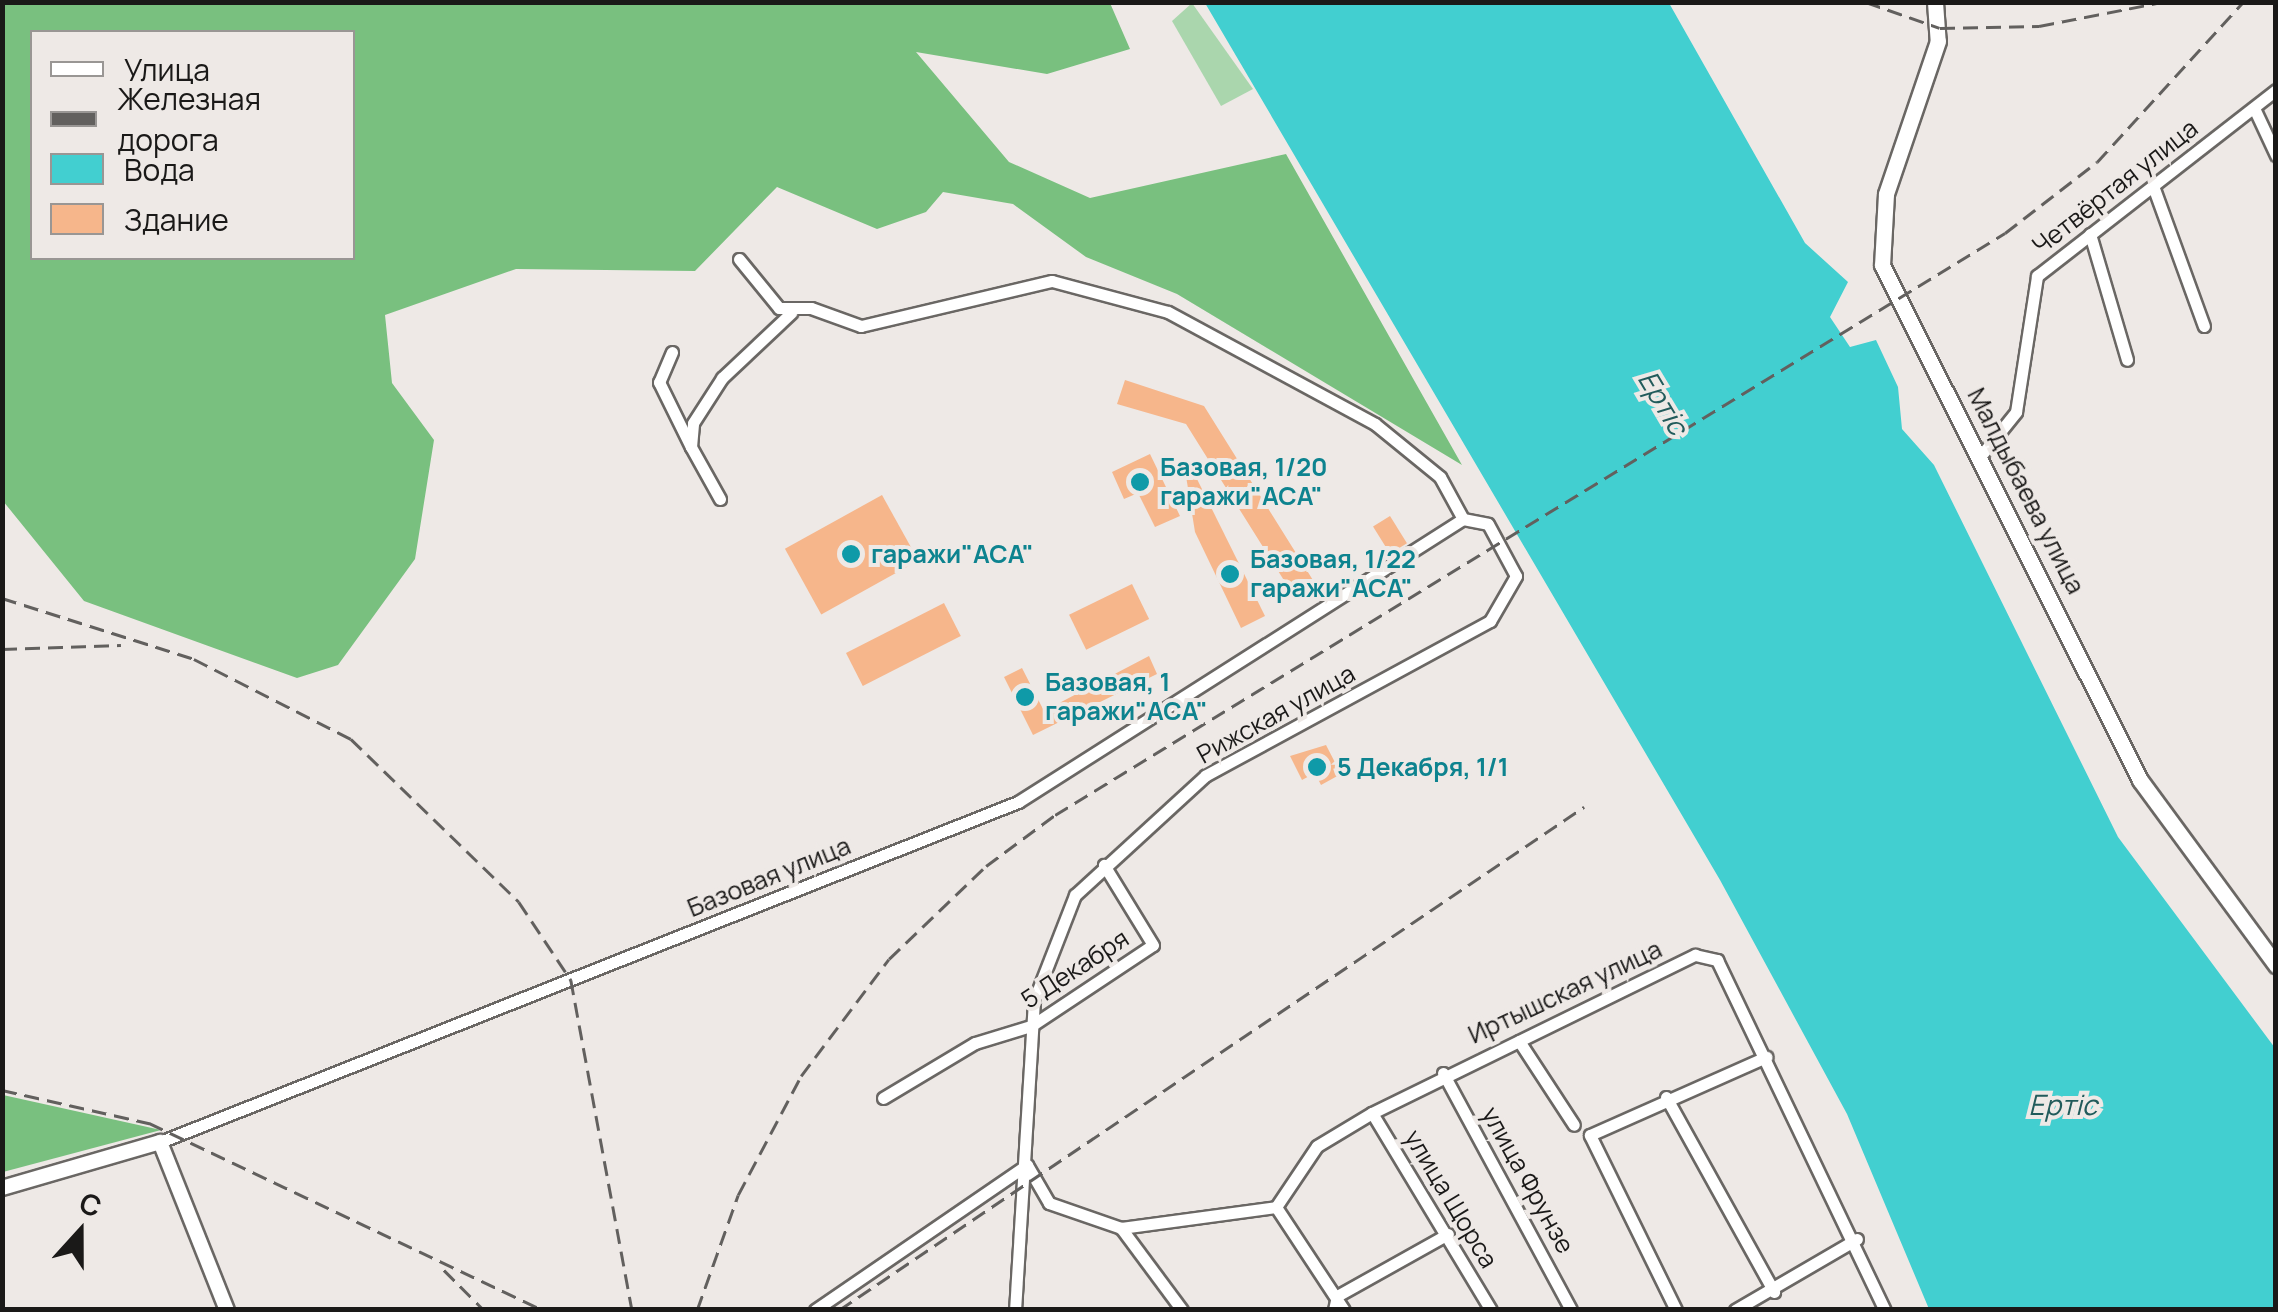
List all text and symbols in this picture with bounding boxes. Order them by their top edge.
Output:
legend [30,30,355,260]
text: Улица [124,49,210,90]
text: Железная дорога [117,78,261,160]
street label: Четвёртая улица [2026,113,2204,261]
text: Вода [124,149,195,190]
text: Здание [124,199,229,240]
water label: Ертіс [1632,364,1696,440]
street label: Малдыбаева улица [1961,383,2091,599]
place label: Базовая, 1/20 гаражи"ACА" [1160,453,1327,512]
marker: Базовая, 1/20 гаражи"ACА" [1129,471,1151,493]
place label: гаражи"ACА" [871,539,1034,569]
marker: гаражи"ACА" [840,543,862,565]
place label: Базовая, 1/22 гаражи"ACА" [1250,545,1416,604]
marker: Базовая, 1/22 гаражи"ACА" [1219,563,1241,585]
street label: Рижская улица [1192,658,1360,770]
place label: Базовая, 1 гаражи"ACА" [1045,668,1208,727]
marker: Базовая, 1 гаражи"ACА" [1014,686,1036,708]
place label: 5 Декабря, 1/1 [1337,752,1509,782]
marker: 5 Декабря, 1/1 [1306,756,1328,778]
street label: Базовая улица [683,831,855,923]
street label: 5 Декабря [1016,923,1134,1015]
street label: Иртышская улица [1464,934,1666,1050]
water label: Ертіс [2029,1087,2097,1121]
street label: улица Фрунзе [1475,1101,1581,1259]
street label: улица Щорса [1398,1124,1504,1274]
north arrow [30,1182,130,1282]
text: С [74,1183,107,1225]

